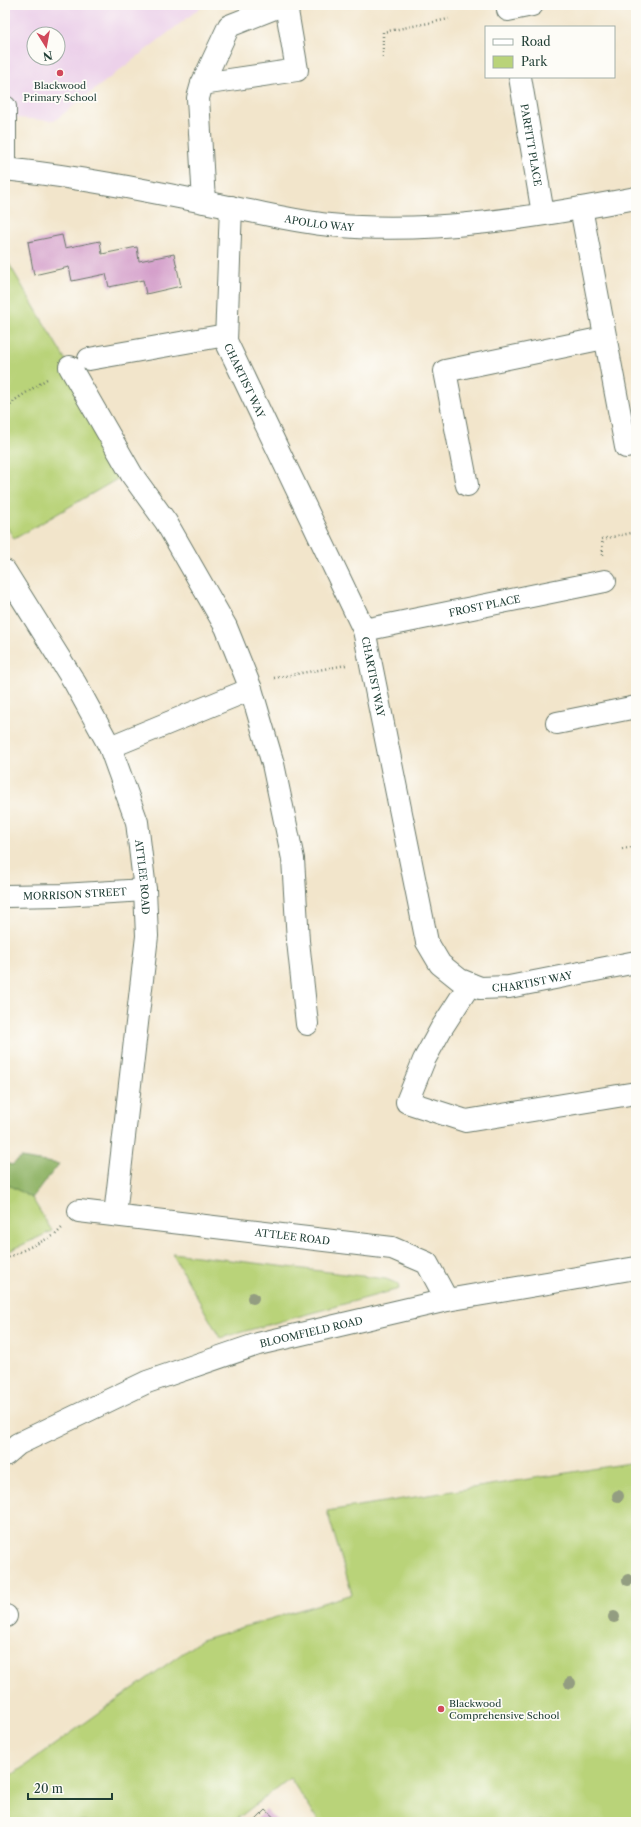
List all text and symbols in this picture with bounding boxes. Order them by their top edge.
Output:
north arrow [26,26,66,66]
legend [485,26,615,78]
text: Road [521,34,551,49]
text: N [41,48,54,64]
text: Park [521,54,548,69]
marker: Blackwood Primary School [55,68,65,78]
place label: Blackwood Primary School [23,79,97,104]
street label: PARFITT PLACE [518,103,544,187]
street label: APOLLO WAY [282,212,355,234]
street label: CHARTIST WAY [221,341,268,421]
street label: FROST PLACE [448,592,522,620]
street label: CHARTIST WAY [358,636,388,719]
street label: ATTLEE ROAD [132,838,152,915]
street label: MORRISON STREET [23,885,128,903]
street label: CHARTIST WAY [492,968,574,995]
street label: ATTLEE ROAD [253,1226,331,1248]
street label: BLOOMFIELD ROAD [258,1314,364,1350]
place label: Blackwood Comprehensive School [449,1697,560,1722]
marker: Blackwood Comprehensive School [436,1704,446,1714]
scale bar [28,1775,112,1801]
text: 20 m [34,1781,63,1796]

